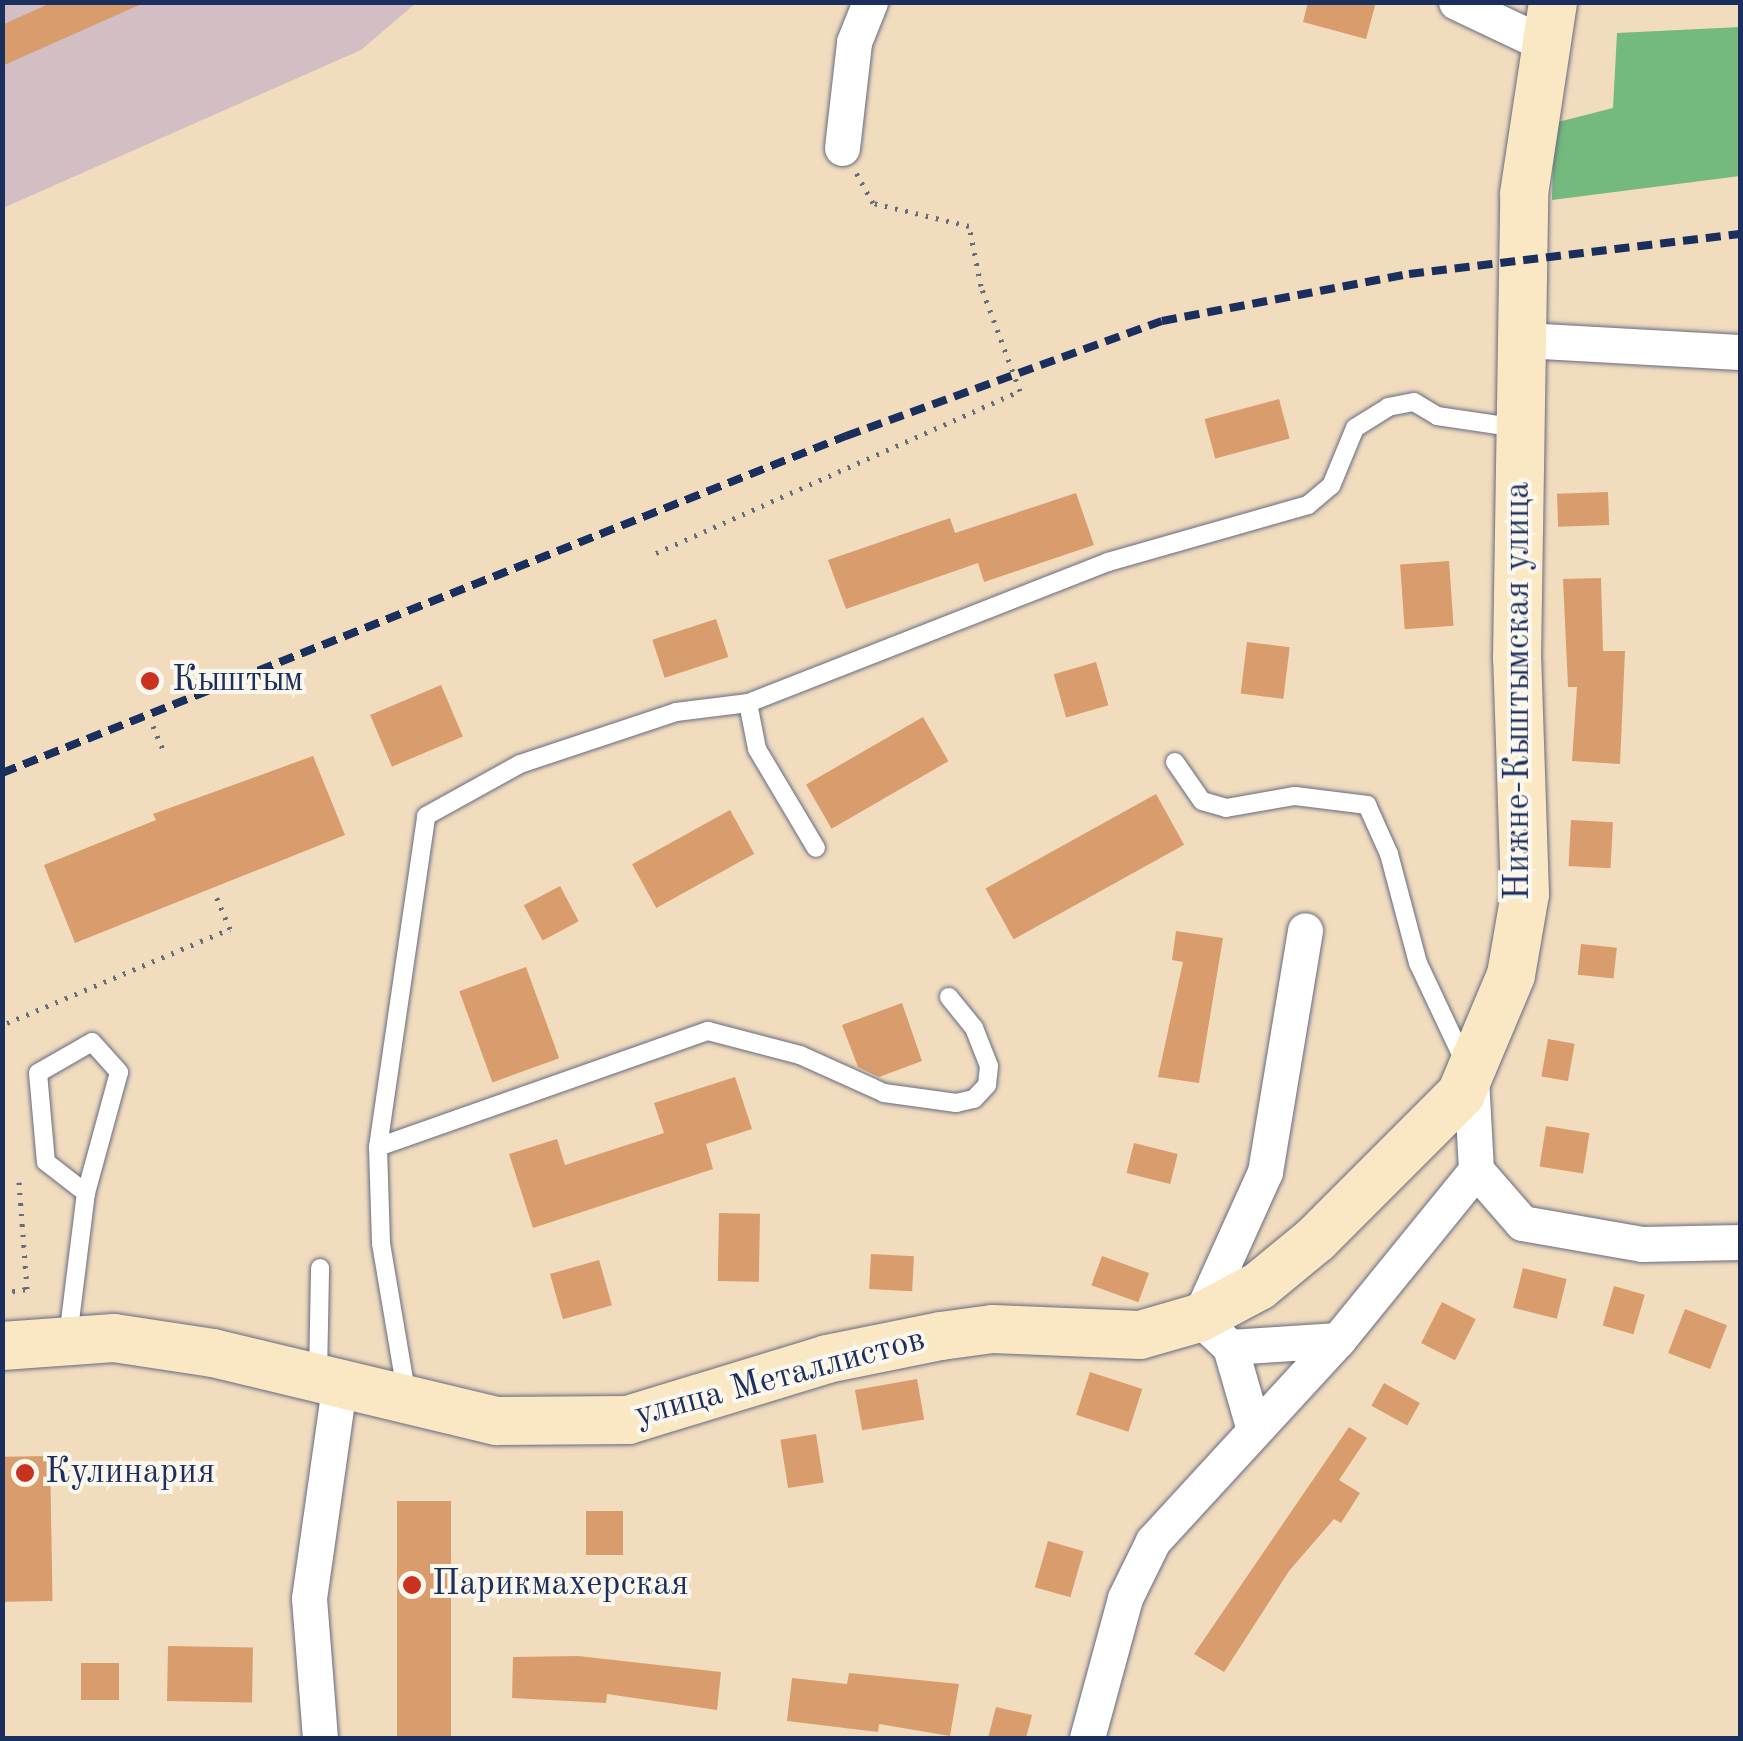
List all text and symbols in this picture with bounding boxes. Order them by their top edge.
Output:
street label: Нижне-Кыштымская улица [1498,482,1540,900]
place label: Кыштым [172,660,303,702]
marker: Кыштым [137,668,163,694]
street label: улица Металлистов [630,1319,930,1437]
place label: Кулинария [45,1452,215,1494]
marker: Кулинария [14,1462,36,1484]
place label: Парикмахерская [432,1564,689,1606]
marker: Парикмахерская [401,1574,423,1596]

